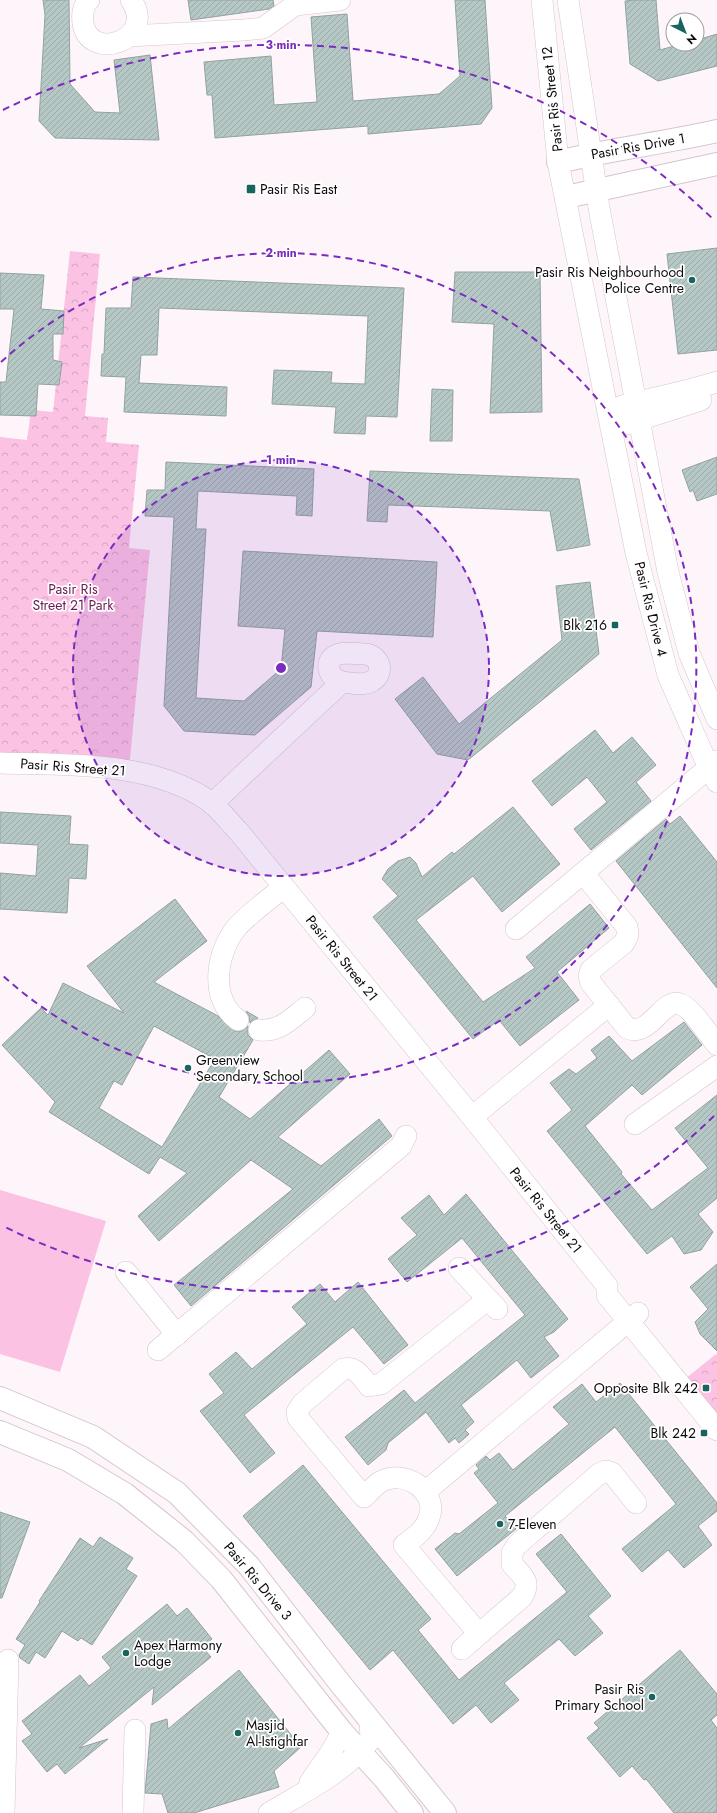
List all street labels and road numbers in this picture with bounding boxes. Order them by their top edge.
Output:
street label: Pasir Ris Street 12 [537,45,567,152]
street label: Pasir Ris Drive 1 [589,128,687,164]
street label: Pasir Ris Drive 4 [630,559,672,659]
street label: Pasir Ris Street 21 [20,753,126,781]
street label: Pasir Ris Street 21 [301,911,383,1005]
street label: Pasir Ris Street 21 [505,1163,587,1257]
street label: Pasir Ris Drive 3 [219,1538,297,1625]

